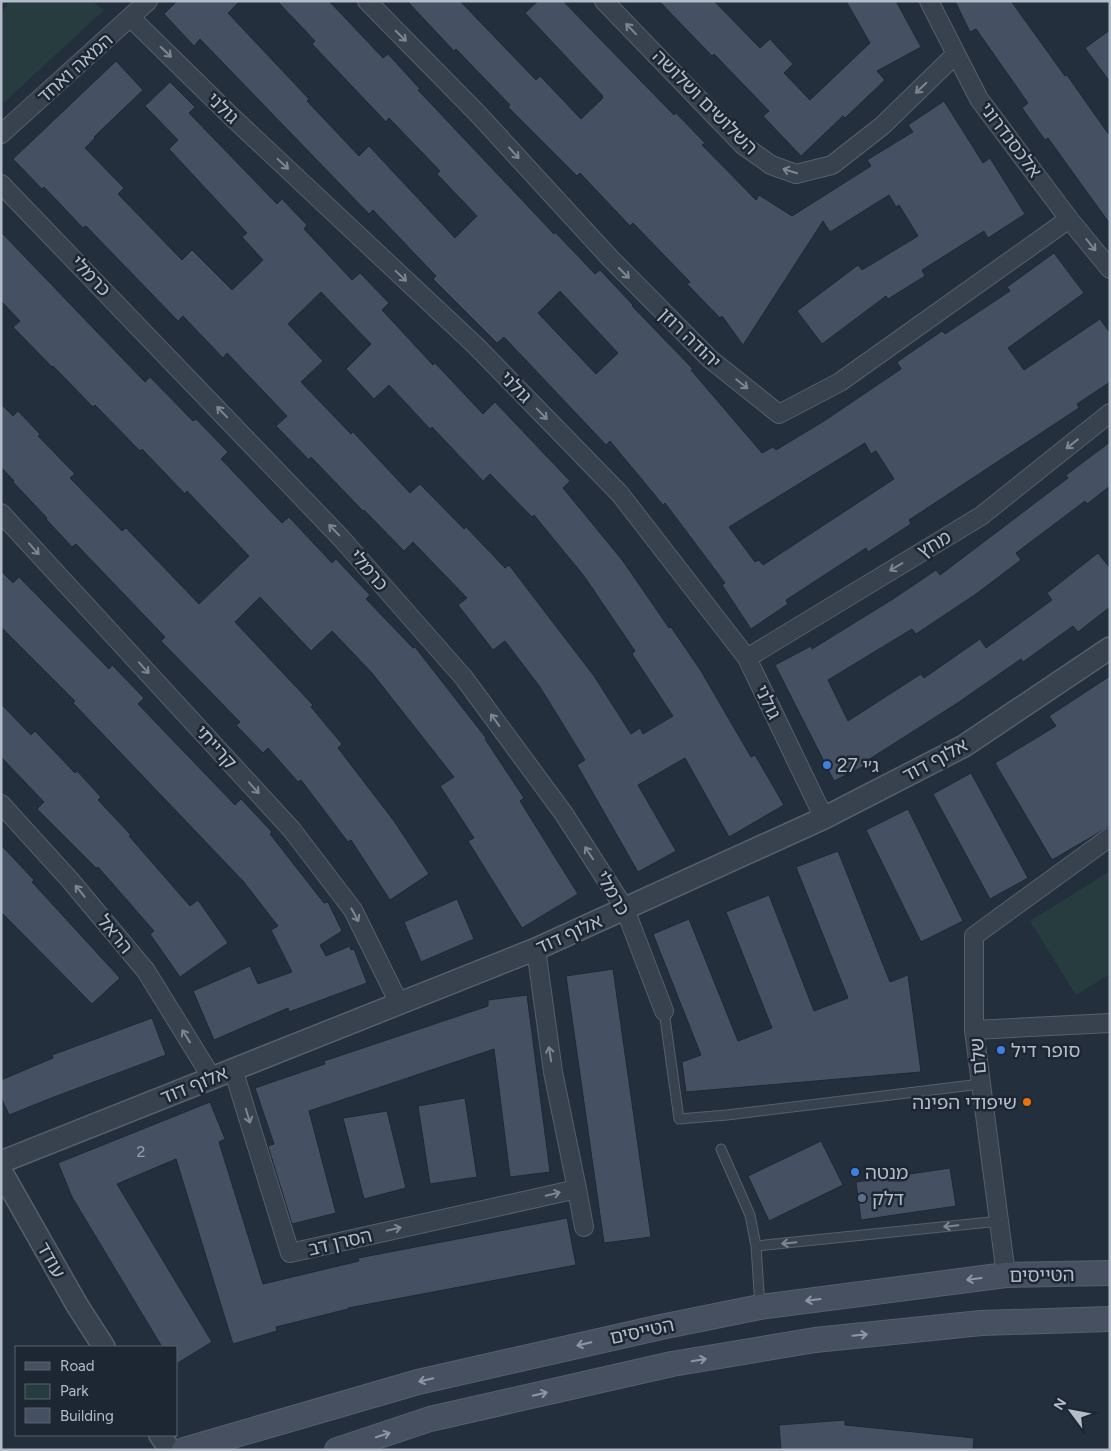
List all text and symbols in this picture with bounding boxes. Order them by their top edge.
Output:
one-way arrow [625,23,637,36]
street label: המאה ואחד [32,28,118,108]
one-way arrow [395,30,407,42]
street label: השלושים ושלושה [648,45,762,159]
one-way arrow [159,46,172,58]
one-way arrow [915,82,928,94]
street label: גולני [202,87,244,129]
street label: אלכסנדרוני [975,98,1047,182]
one-way arrow [508,147,520,160]
one-way arrow [276,158,289,170]
one-way arrow [782,166,798,176]
one-way arrow [1085,238,1096,251]
street label: כרמלי [66,251,116,301]
one-way arrow [618,266,630,279]
one-way arrow [395,270,408,282]
street label: יהודה רוזן [654,303,726,373]
street label: גולני [495,366,537,408]
one-way arrow [735,379,748,390]
one-way arrow [216,406,228,419]
one-way arrow [536,408,548,420]
one-way arrow [1065,438,1078,449]
one-way arrow [328,524,340,536]
street label: מחץ [913,525,955,563]
one-way arrow [28,542,40,555]
street label: כרמלי [345,544,393,596]
one-way arrow [889,563,903,573]
one-way arrow [138,662,150,675]
street label: גולני [750,681,786,723]
one-way arrow [490,713,500,727]
street label: קרייתי [190,720,242,774]
street label: אלוף דוד [899,733,971,787]
place label: ג׳י 27 [837,754,879,777]
marker: ג׳י 27 [821,759,833,771]
one-way arrow [248,782,260,795]
one-way arrow [584,846,595,860]
street label: כרמלי [591,867,635,919]
one-way arrow [74,885,86,898]
one-way arrow [351,907,360,922]
street label: אלוף דוד [532,909,606,959]
street label: הראל [92,910,138,958]
one-way arrow [181,1030,191,1044]
street label: שלם [965,1037,991,1075]
place label: סופר דיל [1011,1039,1080,1062]
marker: סופר דיל [995,1044,1007,1056]
one-way arrow [545,1046,555,1062]
street label: אלוף דוד [157,1061,231,1109]
place label: שיפודי הפינה [912,1091,1017,1114]
marker: שיפודי הפינה [1021,1096,1033,1108]
one-way arrow [243,1107,253,1123]
house number: 2 [137,1142,145,1161]
place label: מנטה [865,1161,908,1184]
marker: מנטה [849,1166,861,1178]
place label: דלק [872,1187,904,1210]
one-way arrow [544,1189,560,1198]
marker: דלק [856,1192,868,1204]
one-way arrow [943,1221,959,1231]
street label: הסרן דב [306,1223,374,1261]
one-way arrow [386,1224,402,1234]
street label: עודד [32,1238,70,1282]
one-way arrow [782,1238,798,1248]
street label: הטייסים [1009,1263,1075,1287]
one-way arrow [966,1275,982,1285]
one-way arrow [805,1295,821,1305]
street label: הטייסים [608,1313,676,1349]
one-way arrow [851,1330,867,1340]
one-way arrow [577,1340,593,1349]
legend [15,1346,178,1436]
one-way arrow [691,1354,707,1364]
text: Road [60,1357,95,1375]
one-way arrow [418,1376,434,1385]
text: Park [60,1382,89,1400]
north arrow [1046,1386,1096,1436]
one-way arrow [532,1389,548,1398]
text: N [1050,1395,1070,1413]
text: Building [60,1407,114,1425]
one-way arrow [375,1429,391,1439]

